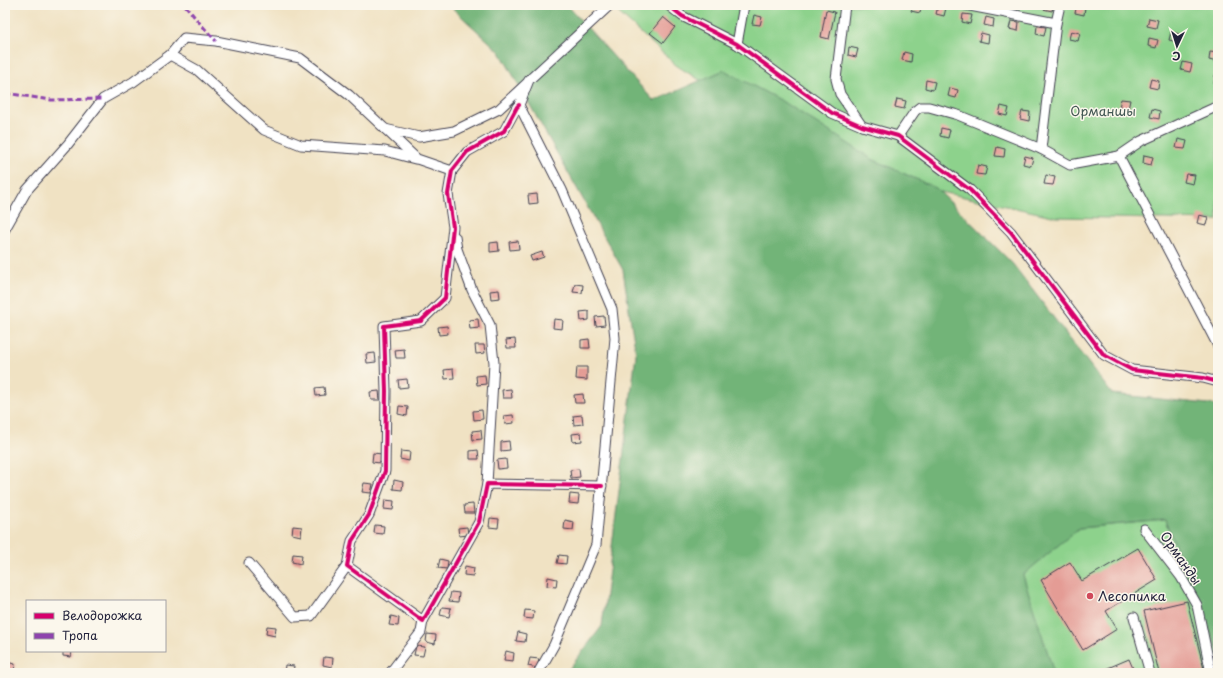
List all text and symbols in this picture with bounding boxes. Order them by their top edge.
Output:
north arrow [1157,26,1197,66]
text: С [1172,48,1181,65]
park label: Орманшы [1070,101,1136,120]
street label: Орманды [1156,527,1207,588]
place label: Лесопилка [1098,586,1167,605]
marker: Лесопилка [1085,591,1095,601]
legend [26,600,166,652]
text: Велодорожка [62,606,142,624]
text: Тропа [62,626,98,644]

